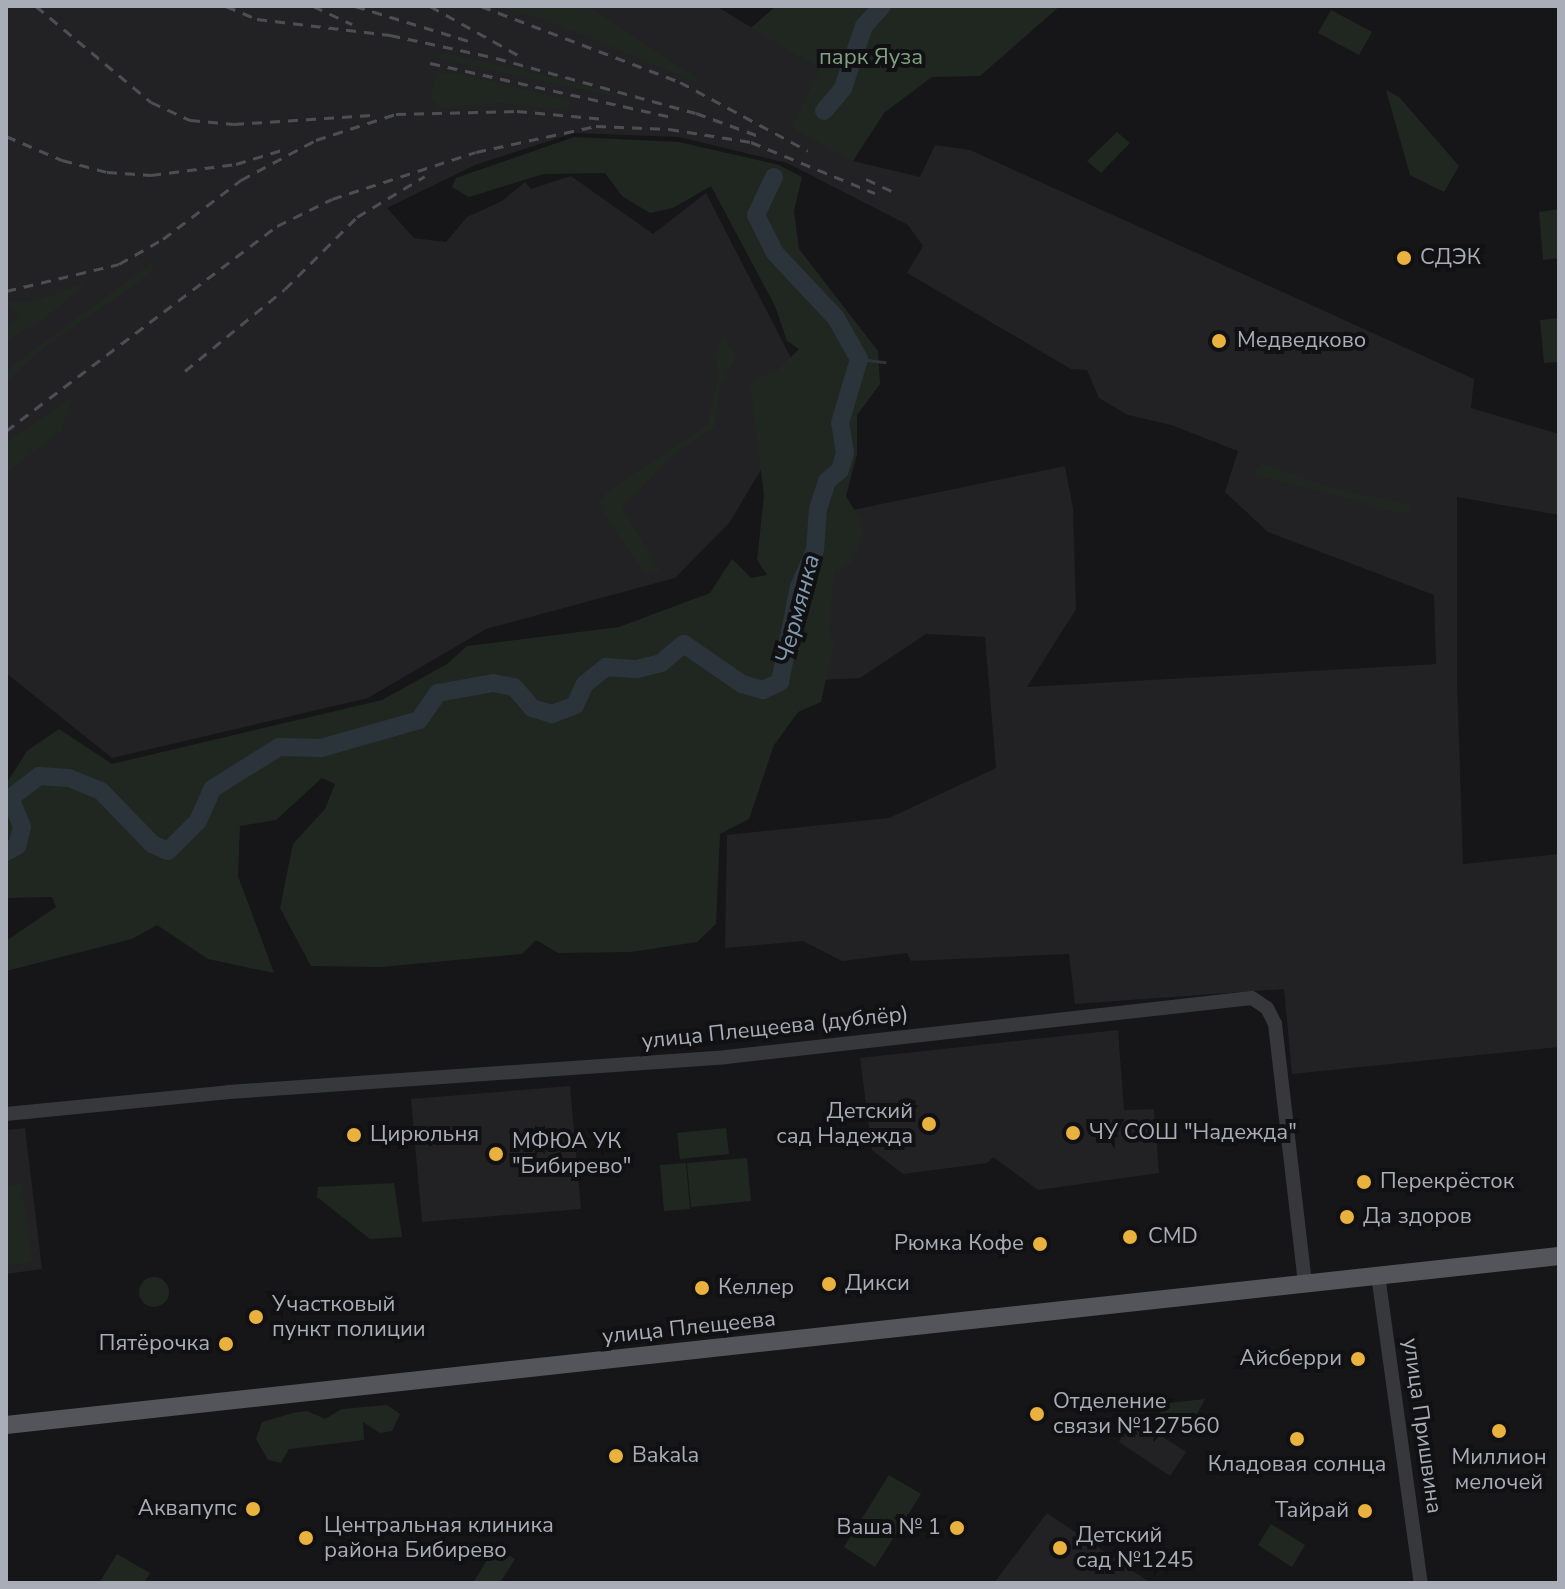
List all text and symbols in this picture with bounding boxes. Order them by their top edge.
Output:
park label: парк Яуза [819,45,923,71]
place label: СДЭК [1420,245,1481,271]
marker: СДЭК [1395,249,1413,267]
place label: Медведково [1237,328,1366,354]
marker: Медведково [1208,330,1230,352]
water label: Чермянка [770,551,826,667]
street label: улица Плещеева (дублёр) [640,1001,910,1055]
place label: Детский сад Надежда [776,1098,913,1150]
marker: Детский сад Надежда [920,1115,938,1133]
place label: ЧУ СОШ "Надежда" [1089,1120,1297,1146]
place label: Цирюльня [370,1122,479,1148]
marker: ЧУ СОШ "Надежда" [1064,1124,1082,1142]
marker: Цирюльня [345,1126,363,1144]
place label: МФЮА УК "Бибирево" [512,1128,631,1180]
marker: МФЮА УК "Бибирево" [487,1145,505,1163]
place label: Перекрёсток [1380,1169,1514,1195]
marker: Перекрёсток [1355,1173,1373,1191]
place label: Да здоров [1363,1204,1472,1230]
marker: Да здоров [1338,1208,1356,1226]
place label: CMD [1148,1224,1198,1250]
marker: CMD [1119,1226,1141,1248]
place label: Рюмка Кофе [894,1231,1024,1257]
marker: Рюмка Кофе [1031,1235,1049,1253]
place label: Дикси [845,1271,910,1297]
place label: Келлер [718,1275,794,1301]
marker: Дикси [820,1275,838,1293]
marker: Келлер [693,1279,711,1297]
place label: Участковый пункт полиции [272,1291,426,1342]
street label: улица Плещеева [601,1306,777,1350]
marker: Участковый пункт полиции [247,1308,265,1326]
place label: Пятёрочка [99,1331,210,1357]
marker: Пятёрочка [217,1335,235,1353]
street label: улица Пришвина [1397,1337,1447,1515]
place label: Айсберри [1239,1346,1342,1372]
marker: Айсберри [1349,1350,1367,1368]
place label: Отделение связи №127560 [1053,1388,1220,1440]
marker: Отделение связи №127560 [1028,1405,1046,1423]
marker: Миллион мелочей [1490,1422,1508,1440]
marker: Кладовая солнца [1288,1430,1306,1448]
place label: Bakala [632,1443,699,1469]
place label: Миллион мелочей [1451,1444,1547,1496]
marker: Bakala [607,1447,625,1465]
place label: Кладовая солнца [1208,1452,1386,1478]
place label: Аквапупс [138,1496,237,1522]
place label: Тайрай [1275,1498,1349,1524]
marker: Аквапупс [244,1500,262,1518]
marker: Тайрай [1356,1502,1374,1520]
place label: Центральная клиника района Бибирево [324,1512,554,1564]
place label: Ваша № 1 [837,1515,941,1541]
marker: Ваша № 1 [948,1519,966,1537]
place label: Детский сад №1245 [1076,1522,1193,1574]
marker: Центральная клиника района Бибирево [295,1527,317,1549]
marker: Детский сад №1245 [1051,1539,1069,1557]

